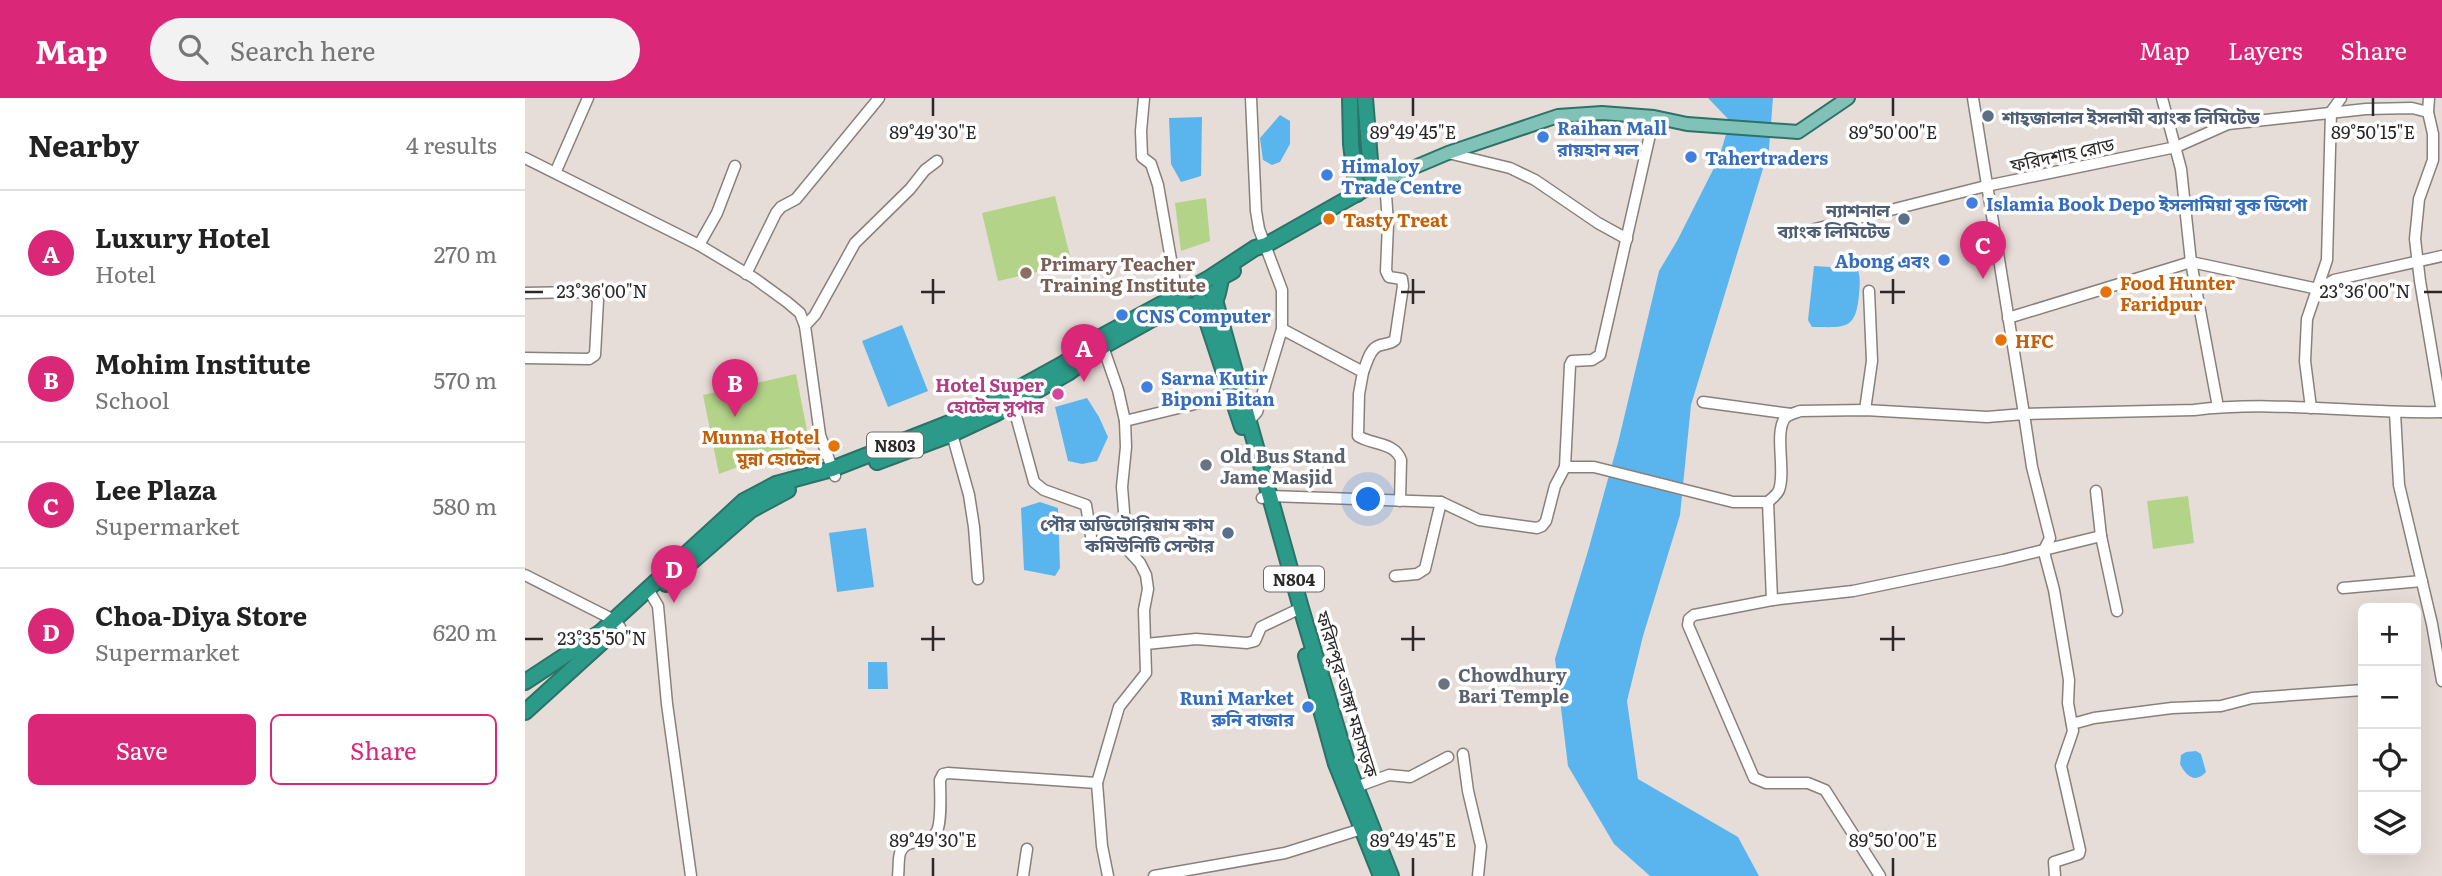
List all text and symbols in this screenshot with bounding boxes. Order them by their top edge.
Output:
search box [150,18,640,81]
text: Map [35,25,108,74]
icon: search [174,30,212,68]
text: Search here [230,30,376,69]
text: Map [2139,32,2190,67]
text: Layers [2228,32,2302,67]
text: Share [2340,32,2407,67]
place label: শাহ্জালাল ইসলামী ব্যাংক লিমিটেড [2001,103,2261,130]
marker: শাহ্জালাল ইসলামী ব্যাংক লিমিটেড [1980,108,1996,124]
place label: Raihan Mall রায়হান মল [1556,114,1667,162]
text: 89°49'30"E [889,118,977,145]
text: 89°49'45"E [1370,118,1456,145]
text: 89°50'00"E [1849,118,1937,145]
text: 89°50'15"E [2331,118,2415,145]
text: Nearby [28,122,139,166]
text: 4 results [406,127,497,161]
marker: Raihan Mall রায়হান মল [1535,129,1551,145]
street label: ফরিদশাহ রোড [2007,130,2117,178]
place label: Tahertraders [1705,144,1828,171]
marker: Tahertraders [1683,149,1699,165]
place label: Himaloy Trade Centre [1341,152,1462,200]
marker: Himaloy Trade Centre [1319,167,1335,183]
place label: Islamia Book Depo ইসলামিয়া বুক ডিপো [1986,190,2308,217]
marker: Islamia Book Depo ইসলামিয়া বুক ডিপো [1964,195,1980,211]
place label: ন্যাশনাল ব্যাংক লিমিটেড [1776,196,1891,244]
place label: Tasty Treat [1343,206,1448,233]
marker: Tasty Treat [1321,211,1337,227]
marker: ন্যাশনাল ব্যাংক লিমিটেড [1896,211,1912,227]
text: Luxury Hotel [95,217,270,256]
pin: C [1960,221,2006,279]
text: A [42,236,60,270]
text: 270 m [434,236,497,270]
place label: Abong এবং [1835,247,1930,274]
place label: Primary Teacher Training Institute [1040,250,1206,298]
marker: Abong এবং [1936,252,1952,268]
text: Hotel [95,256,156,290]
marker: Primary Teacher Training Institute [1018,265,1034,281]
place label: Food Hunter Faridpur [2120,269,2235,317]
text: 23°36'00"N [556,277,648,304]
text: 23°36'00"N [2319,277,2411,304]
marker: Food Hunter Faridpur [2098,284,2114,300]
place label: CNS Computer [1136,302,1271,329]
marker: CNS Computer [1114,307,1130,323]
pin: A [1061,324,1107,382]
place label: HFC [2015,327,2054,354]
marker: HFC [1993,332,2009,348]
text: Mohim Institute [95,343,311,382]
pin: B [712,359,758,417]
text: B [43,362,59,396]
text: 570 m [434,362,497,396]
place label: Sarna Kutir Biponi Bitan [1161,364,1275,412]
place label: Hotel Super হোটেল সুপার [935,371,1045,419]
marker: Sarna Kutir Biponi Bitan [1139,379,1155,395]
text: School [95,382,169,416]
marker: Hotel Super হোটেল সুপার [1050,386,1066,402]
place label: Munna Hotel মুন্না হোটেল [701,423,820,471]
road number: N803 [867,432,923,458]
marker: Munna Hotel মুন্না হোটেল [826,438,842,454]
place label: Old Bus Stand Jame Masjid [1220,442,1346,490]
marker: Old Bus Stand Jame Masjid [1198,457,1214,473]
text: Lee Plaza [95,469,217,508]
your location [1351,482,1385,516]
text: C [43,488,59,522]
text: 580 m [432,488,497,522]
text: Supermarket [95,508,239,542]
place label: পৌর অডিটোরিয়াম কাম কমিউনিটি সেন্টার [1040,510,1215,558]
marker: পৌর অডিটোরিয়াম কাম কমিউনিটি সেন্টার [1220,525,1236,541]
pin: D [651,545,697,603]
road number: N804 [1264,566,1324,592]
text: Choa-Diya Store [95,595,307,634]
map controls [2358,603,2421,855]
button: + [2358,603,2421,666]
street label: ফরিদপুর-ভাঙ্গা মহাসড়ক [1310,607,1386,781]
text: D [42,614,60,648]
text: 620 m [433,614,497,648]
text: 23°35'50"N [557,624,647,651]
text: Supermarket [95,634,239,668]
place label: Chowdhury Bari Temple [1458,661,1569,709]
button: − [2358,666,2421,729]
marker: Chowdhury Bari Temple [1436,676,1452,692]
place label: Runi Market রুনি বাজার [1179,684,1295,732]
marker: Runi Market রুনি বাজার [1300,699,1316,715]
button: Save [28,714,256,785]
button: Share [270,714,497,785]
button: locate [2358,729,2421,792]
button: layers [2358,792,2421,855]
text: 89°49'30"E [889,826,977,853]
text: 89°49'45"E [1370,826,1456,853]
text: 89°50'00"E [1849,826,1937,853]

